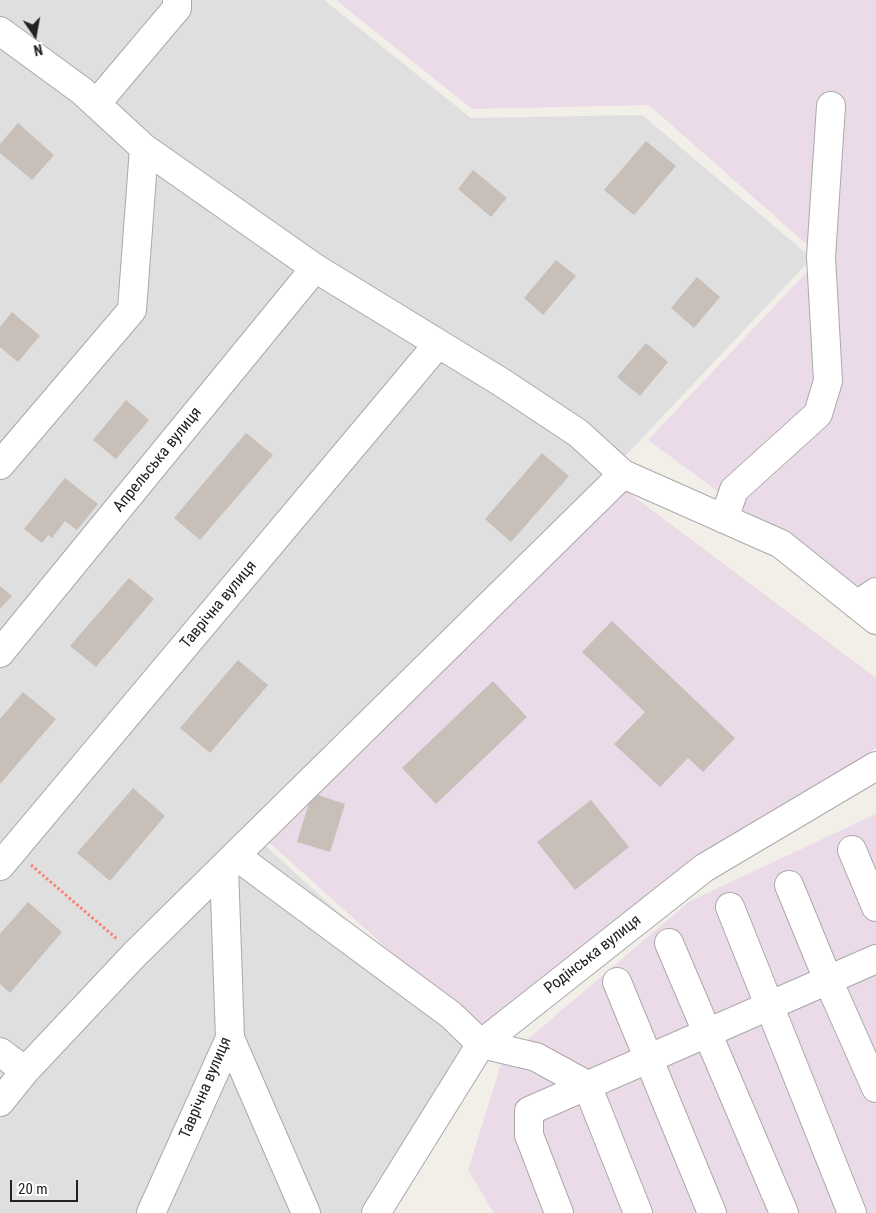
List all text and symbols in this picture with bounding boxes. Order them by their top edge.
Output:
north arrow [10,10,60,60]
text: N [32,41,44,58]
street label: Апрельська вулиця [110,404,206,516]
street label: Таврічна вулиця [177,557,261,653]
street label: Родінська вулиця [541,911,645,999]
street label: Таврічна вулиця [176,1034,236,1142]
scale bar [12,1170,80,1202]
text: 20 m [18,1180,48,1198]

